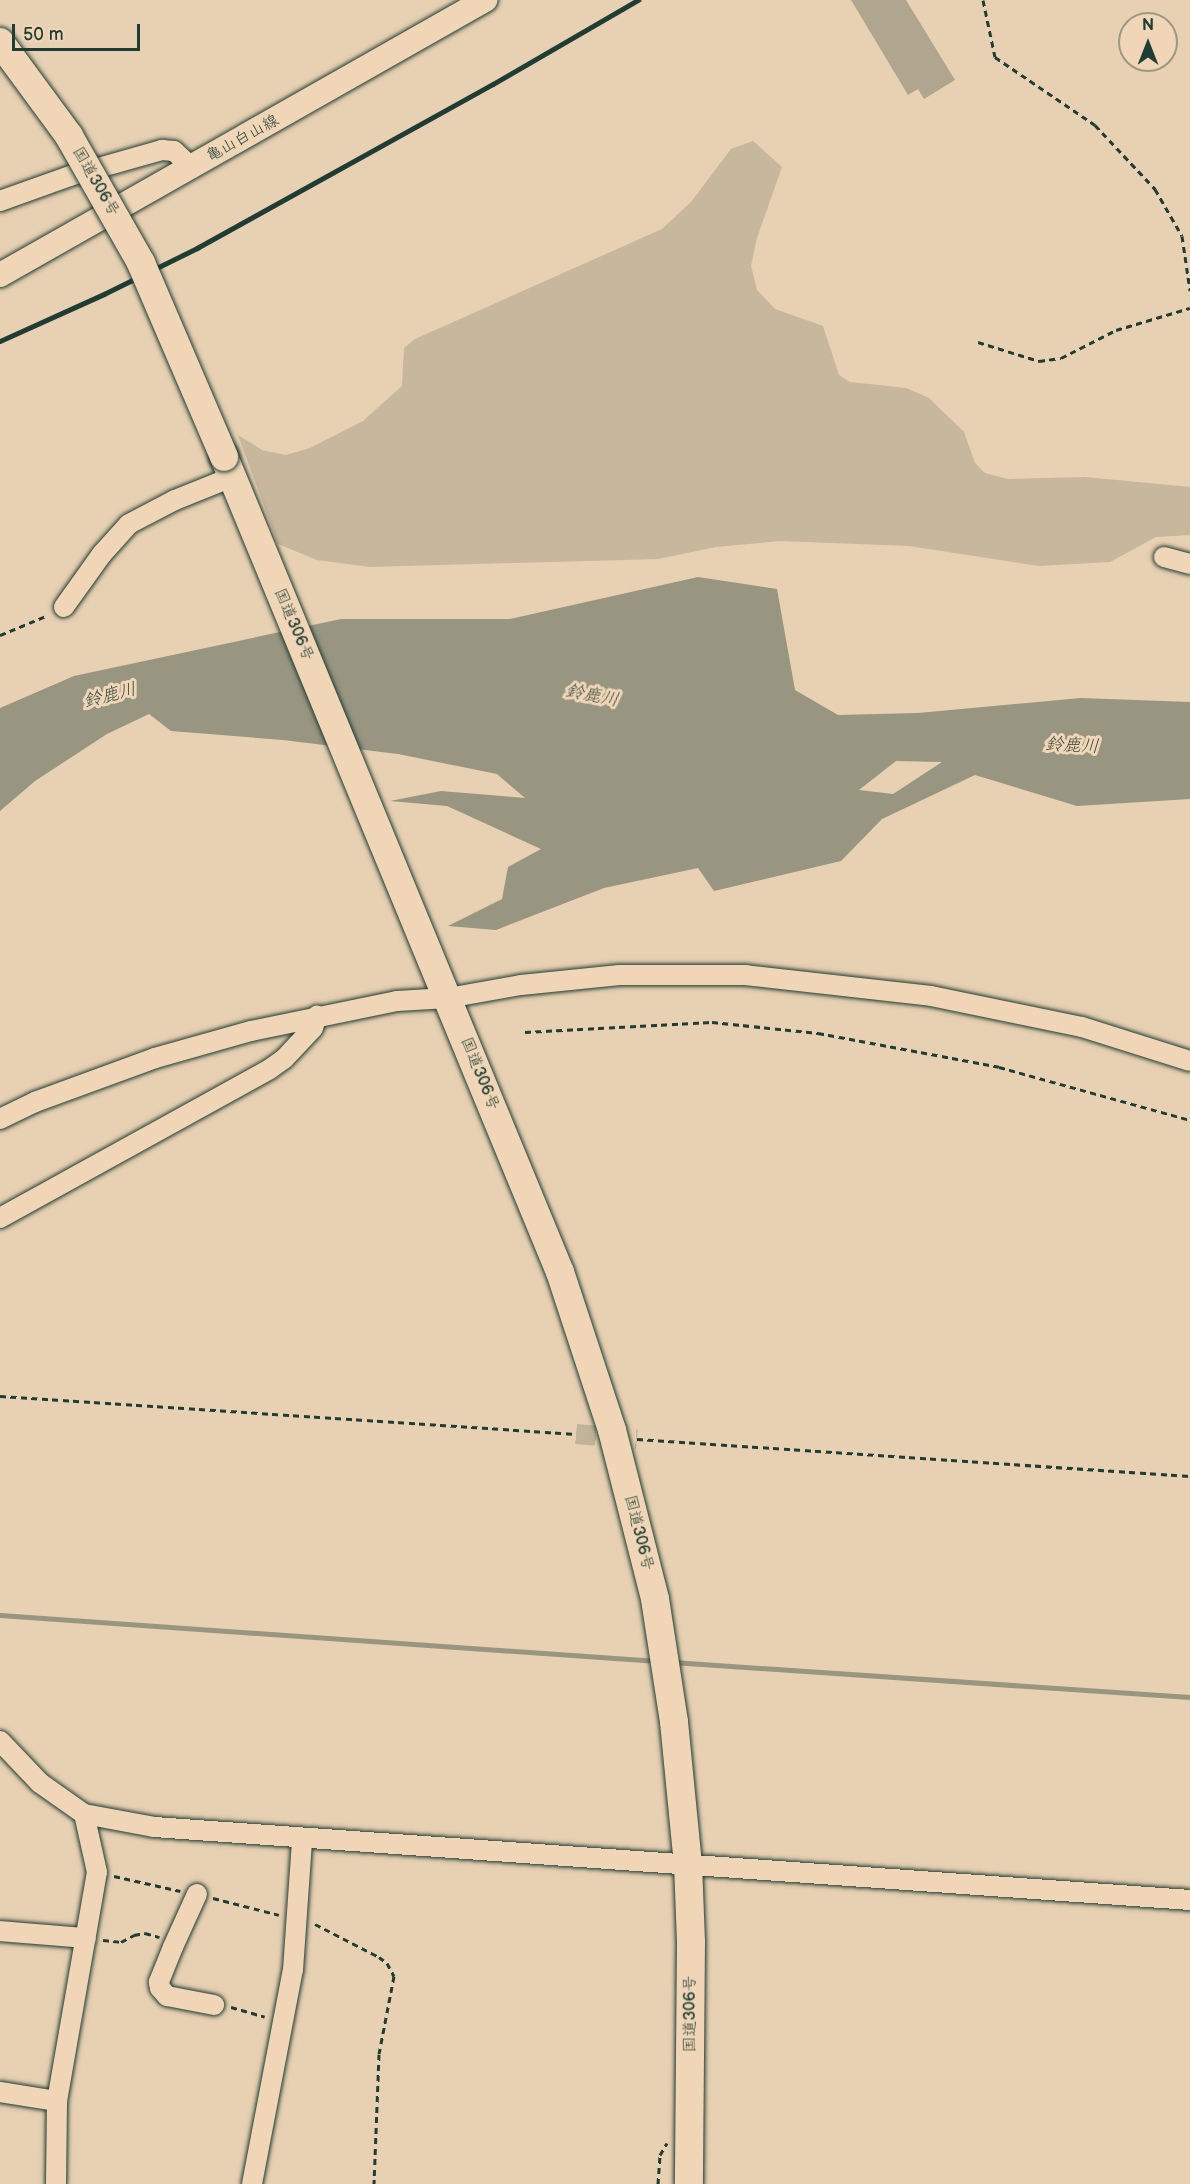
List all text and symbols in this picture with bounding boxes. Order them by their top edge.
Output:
scale bar [15,12,142,50]
north arrow [1118,12,1178,72]
text: N [1142,16,1154,35]
text: 50 m [23,24,64,45]
street label: 亀山白山線 [203,111,283,167]
street label: 国道306号 [67,144,123,220]
street label: 国道306号 [269,586,317,664]
water label: 鈴鹿川 [81,679,139,713]
water label: 鈴鹿川 [563,680,621,712]
water label: 鈴鹿川 [1044,734,1100,758]
street label: 国道306号 [456,1035,502,1113]
street label: 国道306号 [619,1493,657,1573]
street label: 国道306号 [681,1975,701,2053]

